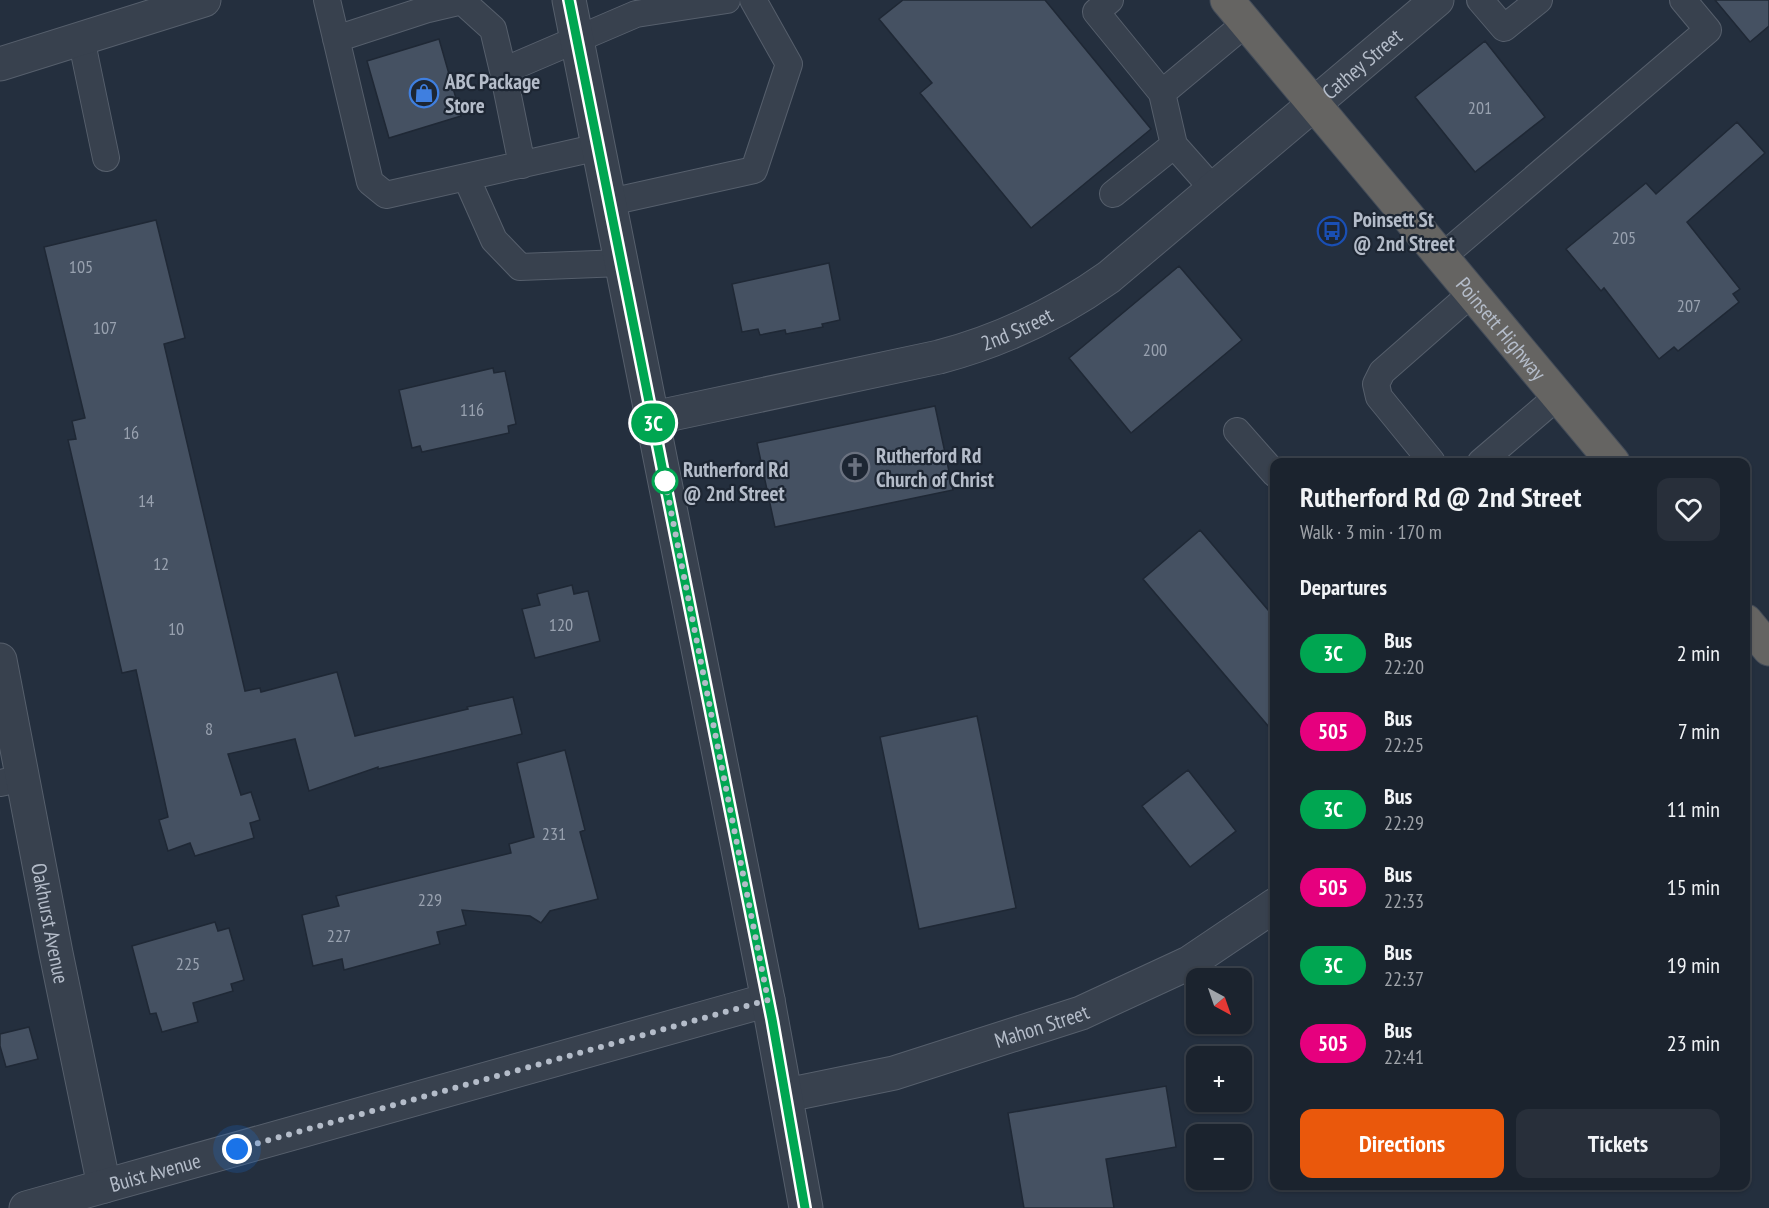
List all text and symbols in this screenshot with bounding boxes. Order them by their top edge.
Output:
street label: Cathey Street [1316,22,1407,105]
place label: ABC Package Store [444,68,540,119]
shop icon: ABC Package Store [408,77,440,109]
house number: 201 [1468,96,1492,119]
place label: Poinsett St @ 2nd Street [1353,206,1455,257]
bus stop icon: Poinsett St @ 2nd Street [1316,215,1348,247]
house number: 205 [1612,226,1636,249]
house number: 105 [69,255,93,278]
street label: Poinsett Highway [1451,271,1552,386]
house number: 207 [1677,294,1701,317]
street label: 2nd Street [977,301,1057,356]
house number: 107 [93,316,117,339]
house number: 200 [1143,338,1167,361]
house number: 116 [460,398,484,421]
line badge: 3C [626,404,680,442]
text: 3C [643,410,663,437]
house number: 16 [123,421,139,444]
place label: Rutherford Rd Church of Christ [876,442,994,493]
church icon: Rutherford Rd Church of Christ [839,451,871,483]
place label: Rutherford Rd @ 2nd Street [683,456,788,507]
marker: Rutherford Rd @ 2nd Street [652,468,678,494]
text: Rutherford Rd @ 2nd Street [1300,478,1581,515]
button: heart [1657,478,1720,541]
house number: 14 [138,489,154,512]
text: Walk · 3 min · 170 m [1300,519,1442,545]
house number: 12 [153,552,169,575]
text: Departures [1300,573,1387,601]
house number: 120 [549,613,573,636]
house number: 10 [168,617,184,640]
text: Bus [1384,626,1412,654]
text: 2 min [1677,639,1720,667]
text: 3C [1323,640,1343,667]
text: 22:20 [1384,654,1424,680]
text: Bus [1384,704,1412,732]
house number: 8 [205,717,213,740]
text: 7 min [1678,717,1720,745]
text: 505 [1318,718,1348,745]
text: 22:25 [1384,732,1424,758]
text: Bus [1384,782,1412,810]
text: 11 min [1667,795,1720,823]
text: 3C [1323,796,1343,823]
text: 22:29 [1384,810,1424,836]
house number: 231 [542,822,566,845]
text: Bus [1384,860,1412,888]
street label: Oakhurst Avenue [26,861,75,986]
text: 15 min [1667,873,1720,901]
text: 505 [1318,874,1348,901]
house number: 229 [418,888,442,911]
text: 22:33 [1384,888,1424,914]
house number: 227 [327,924,351,947]
text: Bus [1384,938,1412,966]
text: 19 min [1667,951,1720,979]
house number: 225 [176,952,200,975]
text: 3C [1323,952,1343,979]
text: 22:37 [1384,966,1424,992]
north arrow [1186,968,1252,1034]
map controls [1186,968,1252,1190]
street label: Mahon Street [991,998,1093,1053]
text: Bus [1384,1016,1412,1044]
text: 23 min [1667,1029,1720,1057]
text: 505 [1318,1030,1348,1057]
text: 22:41 [1384,1044,1424,1070]
button: + [1186,1046,1252,1112]
button: Directions [1300,1109,1504,1178]
button: Tickets [1516,1109,1720,1178]
button: − [1186,1124,1252,1190]
your location [222,1134,252,1164]
street label: Buist Avenue [106,1146,204,1197]

